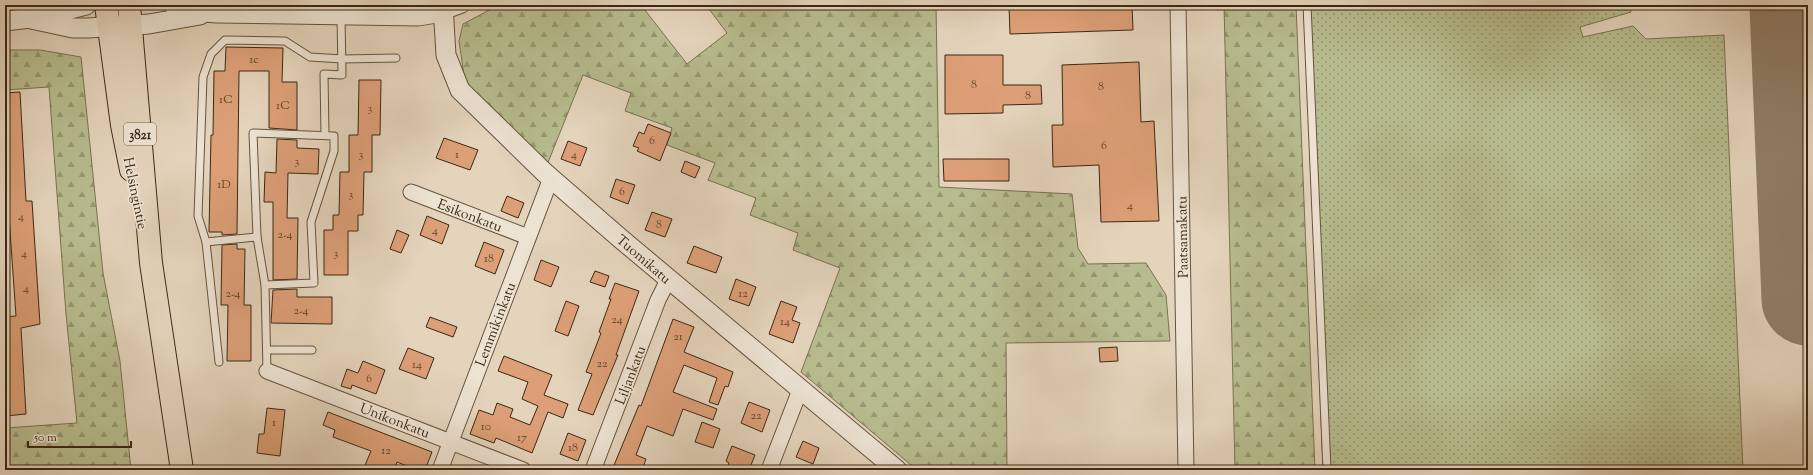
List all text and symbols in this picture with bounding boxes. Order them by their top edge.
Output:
house number: 1c [249,51,259,69]
house number: 8 [971,76,977,94]
house number: 8 [1098,78,1104,96]
house number: 8 [1025,87,1031,105]
house number: 1C [219,91,233,109]
house number: 1C [276,97,290,115]
house number: 3 [368,100,373,118]
road number: 3821 [124,123,156,145]
house number: 6 [649,132,655,150]
house number: 6 [1101,137,1107,155]
house number: 3 [359,146,364,164]
house number: 1 [455,146,459,164]
house number: 4 [571,146,577,164]
house number: 3 [295,153,300,171]
street label: Helsingintie [117,156,151,231]
house number: 1D [217,176,231,194]
house number: 6 [619,183,625,201]
house number: 3 [349,186,354,204]
street label: Esikonkatu [434,195,505,238]
street label: Paatsamakatu [1173,196,1195,278]
house number: 4 [1127,197,1133,215]
house number: 4 [18,208,24,226]
house number: 8 [656,216,662,234]
house number: 4 [432,222,438,240]
house number: 2-4 [277,226,293,244]
street label: Tuomikatu [611,231,674,290]
house number: 4 [21,245,27,263]
house number: 3 [334,245,339,263]
house number: 18 [484,250,494,268]
house number: 4 [23,280,29,298]
street label: Lemmikinkatu [472,280,522,370]
house number: 2-4 [225,285,241,303]
house number: 12 [738,285,748,303]
house number: 2-4 [293,302,309,320]
house number: 24 [611,311,623,329]
house number: 14 [780,313,790,331]
house number: 21 [673,328,683,346]
street label: Liljankatu [611,343,652,408]
house number: 22 [596,355,608,373]
house number: 14 [412,356,422,374]
house number: 6 [366,370,372,388]
street label: Unikonkatu [356,399,432,444]
house number: 22 [750,407,762,425]
house number: 1 [272,414,276,432]
house number: 10 [481,418,491,436]
scale bar [28,423,131,449]
text: 50 m [33,429,57,447]
house number: 17 [517,429,527,447]
house number: 18 [568,439,578,457]
house number: 12 [381,442,391,460]

